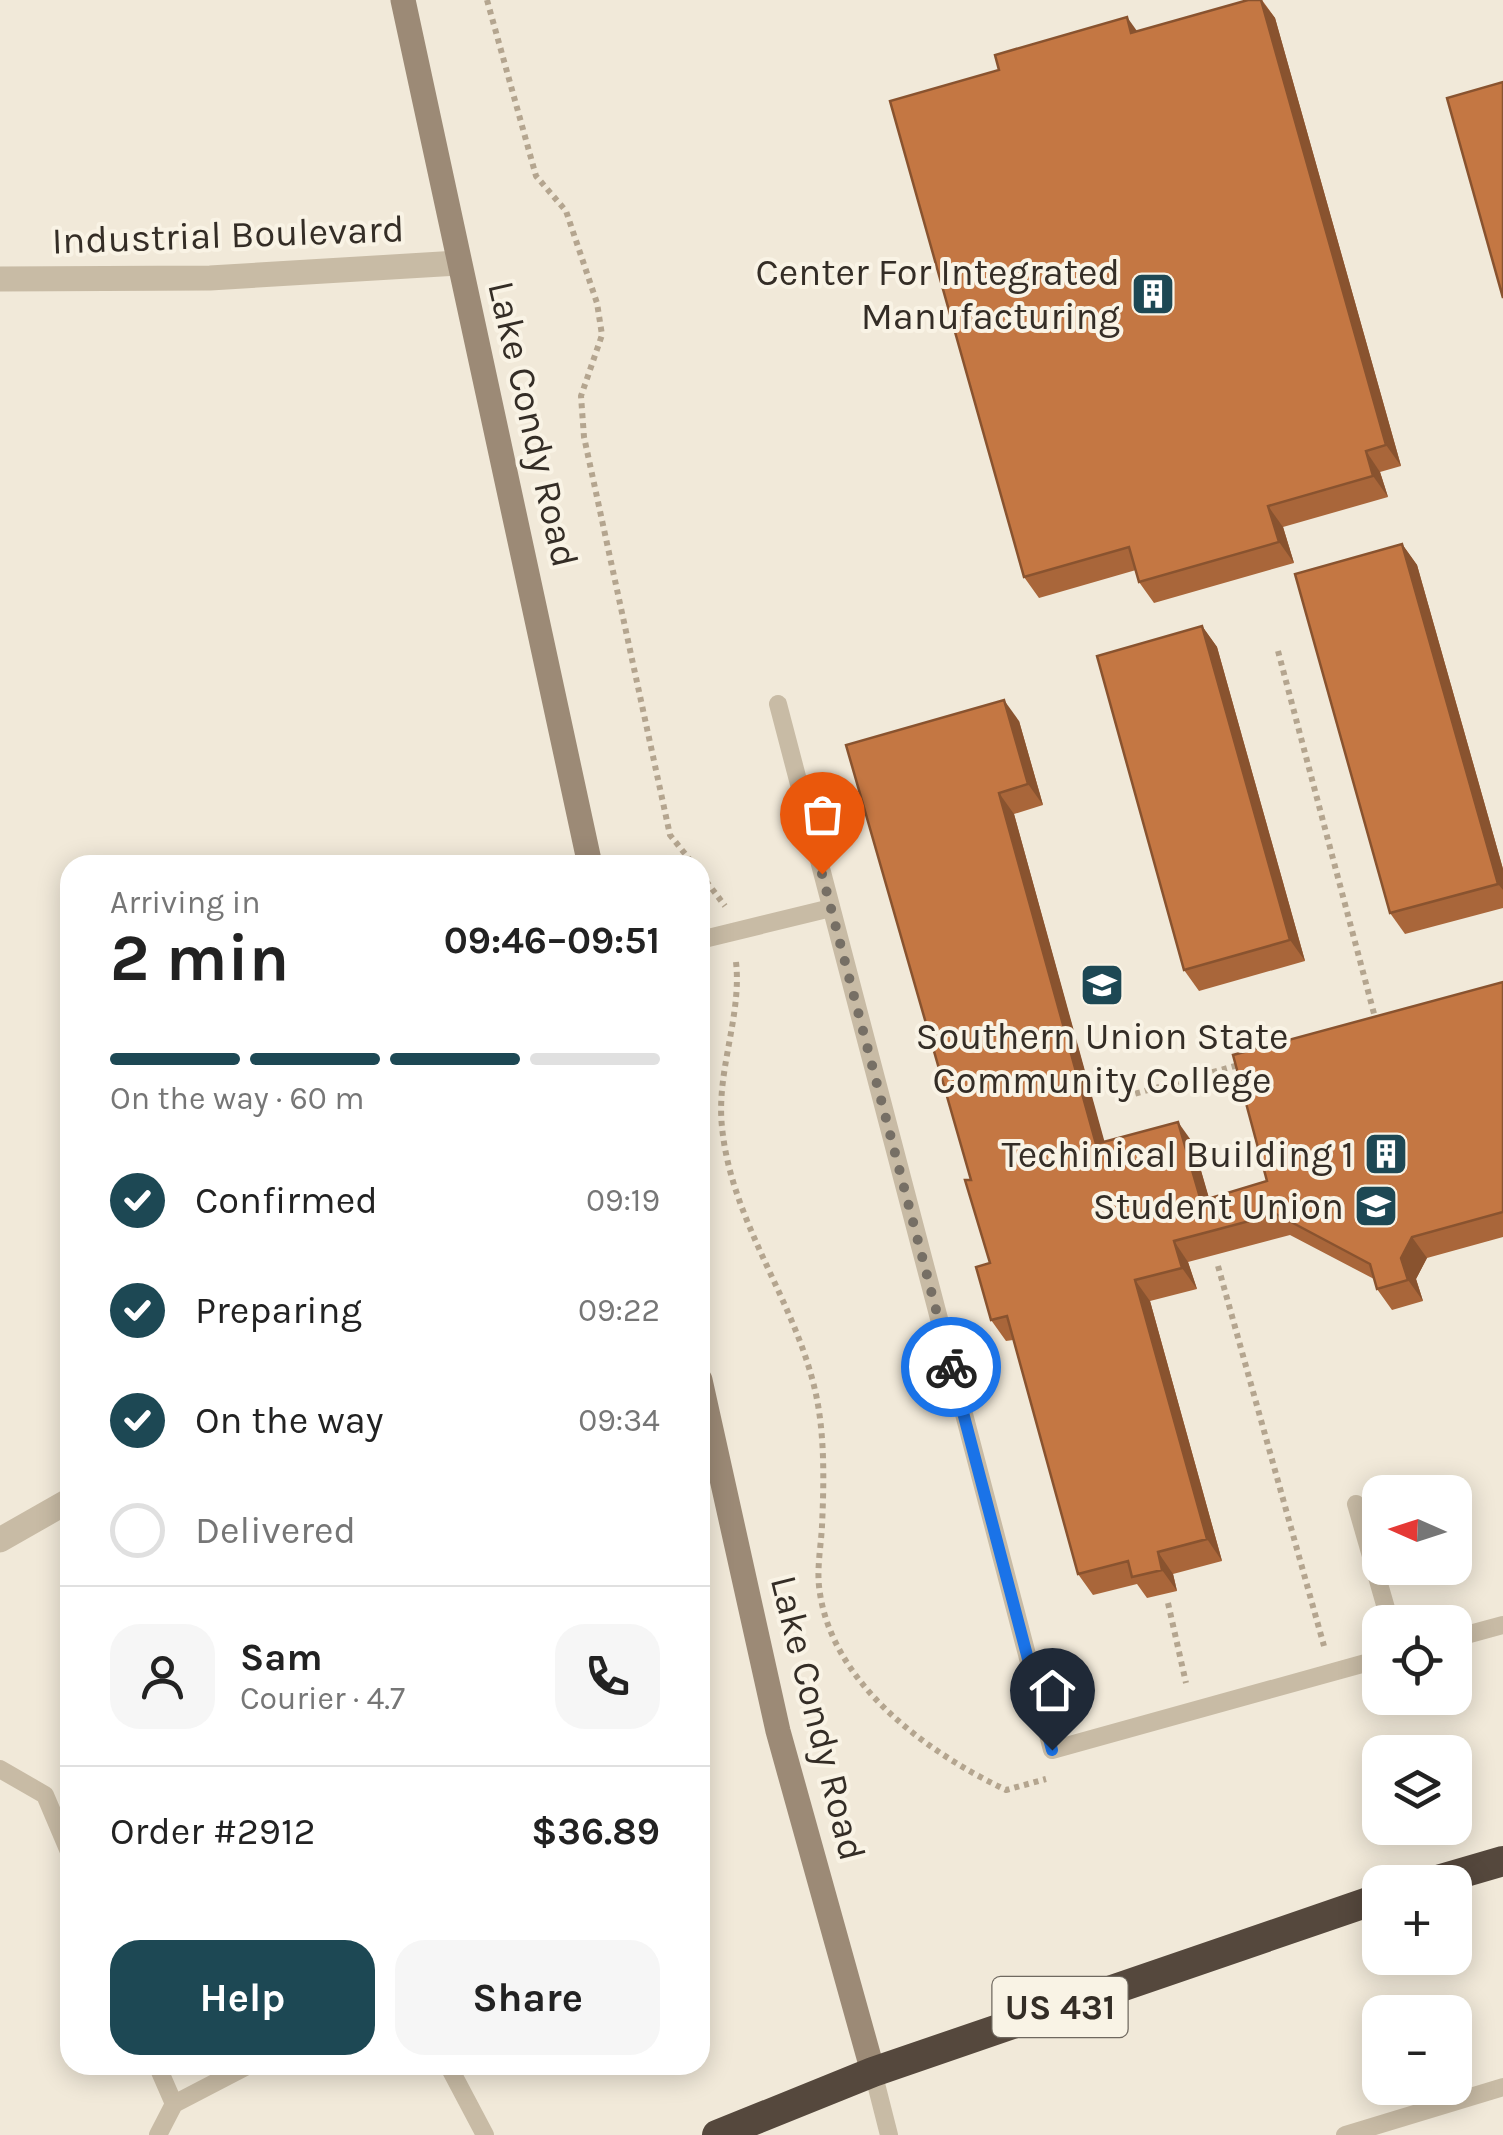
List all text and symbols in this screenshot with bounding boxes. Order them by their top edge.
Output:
street label: Industrial Boulevard [51,206,405,264]
place label: Center For Integrated Manufacturing [756,250,1120,339]
building icon: Center For Integrated Manufacturing [1130,271,1176,317]
street label: Lake Condy Road [478,277,588,571]
pin [780,772,865,875]
icon: bag [795,787,850,842]
text: Arriving in [110,884,261,921]
text: 09:46–09:51 [444,918,660,963]
text: 2 min [110,920,289,996]
school or university icon: Southern Union State Community College [1079,962,1125,1008]
place label: Southern Union State Community College [916,1014,1288,1103]
text: On the way · 60 m [110,1080,364,1117]
building icon: Techinical Building 1 [1363,1131,1409,1177]
place label: Techinical Building 1 [1002,1132,1354,1177]
icon: check [110,1173,165,1228]
text: Confirmed [195,1178,378,1223]
text: 09:19 [586,1182,660,1219]
school or university icon: Student Union [1353,1183,1399,1229]
place label: Student Union [1093,1184,1344,1229]
icon: check [110,1283,165,1338]
text: Preparing [195,1288,362,1333]
text: 09:22 [578,1292,660,1329]
courier [901,1317,1001,1417]
icon: bike [924,1340,979,1395]
icon: check [110,1393,165,1448]
text: On the way [195,1398,383,1443]
text: 09:34 [578,1402,660,1439]
north arrow [1362,1475,1472,1585]
map controls [1362,1475,1472,2105]
text: Delivered [195,1508,356,1553]
street label: Lake Condy Road [761,1571,875,1865]
button: locate [1362,1605,1472,1715]
button: person [110,1624,215,1729]
button: phone [555,1624,660,1729]
text: Sam [240,1635,323,1680]
pin [1010,1648,1095,1751]
icon: home [1025,1663,1080,1718]
text: Courier · 4.7 [240,1680,405,1717]
button: layers [1362,1735,1472,1845]
text: Order #2912 [110,1809,315,1854]
text: $36.89 [531,1809,660,1854]
button: + [1362,1865,1472,1975]
button: Help [110,1940,375,2055]
button: Share [395,1940,660,2055]
road number: US 431 [992,1977,1128,2037]
button: − [1362,1995,1472,2105]

